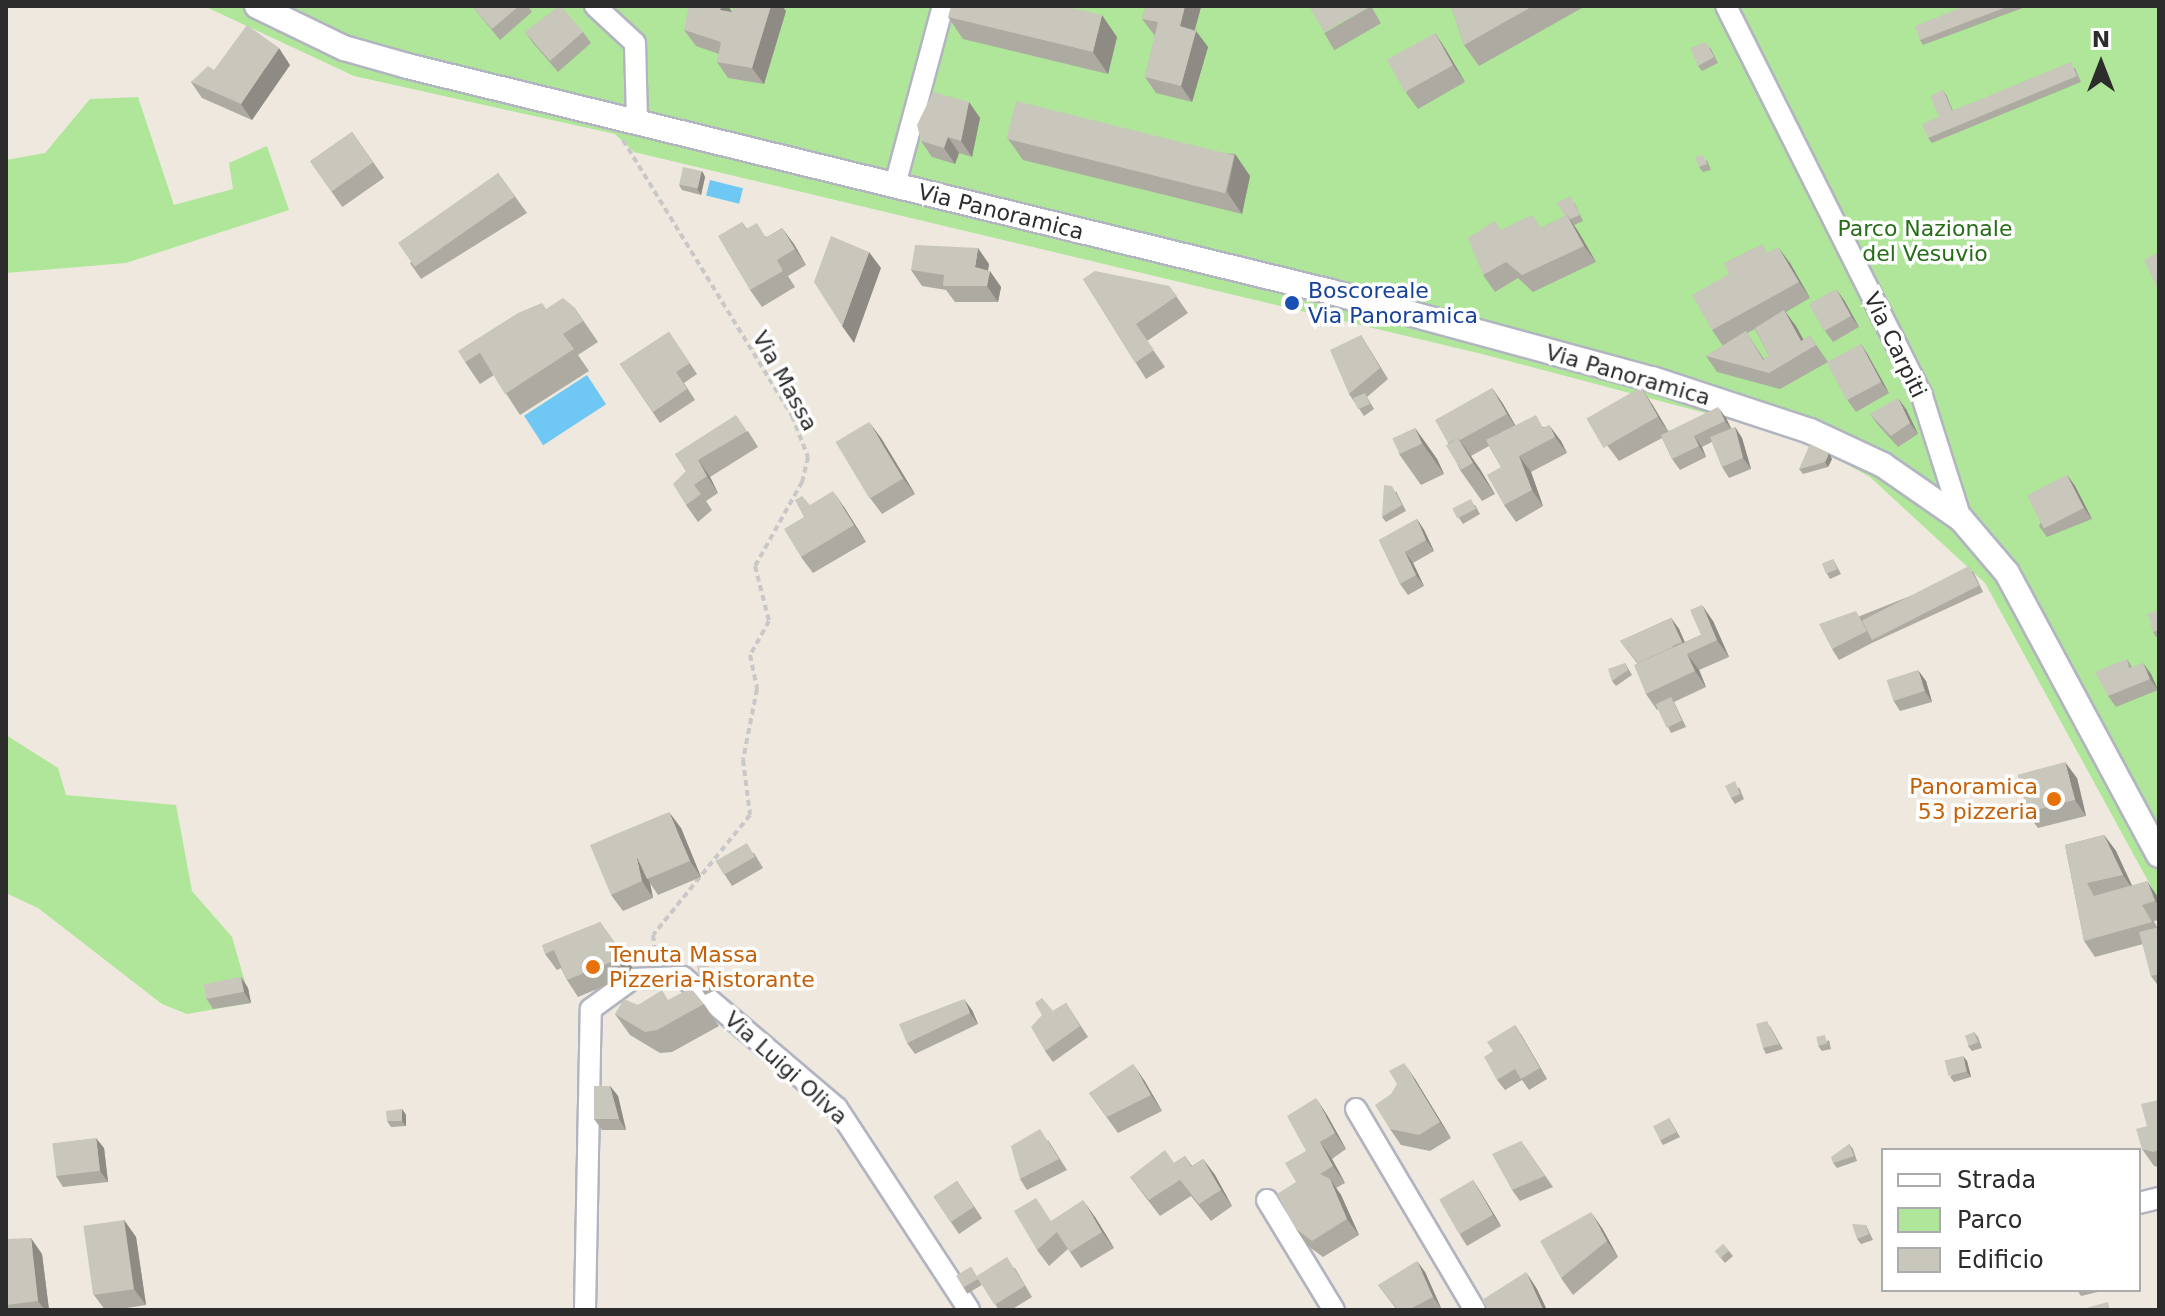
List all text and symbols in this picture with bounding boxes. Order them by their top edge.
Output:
north arrow [2061,24,2141,104]
text: N [2092,27,2110,52]
street label: Via Panoramica [915,179,1087,245]
park label: Parco Nazionale del Vesuvio [1837,215,2013,266]
place label: Boscoreale Via Panoramica [1308,277,1478,328]
street label: Via Carpiti [1858,288,1932,402]
marker: Boscoreale Via Panoramica [1283,294,1301,312]
street label: Via Massa [747,326,823,436]
street label: Via Panoramica [1543,339,1713,411]
place label: Panoramica 53 pizzeria [1909,773,2038,824]
marker: Panoramica 53 pizzeria [2045,790,2063,808]
place label: Tenuta Massa Pizzeria-Ristorante [609,941,815,992]
marker: Tenuta Massa Pizzeria-Ristorante [584,958,602,976]
street label: Via Luigi Oliva [719,1006,853,1130]
legend [1881,1148,2141,1292]
text: Strada [1957,1166,2036,1194]
text: Parco [1957,1206,2022,1234]
text: Edificio [1957,1246,2044,1274]

